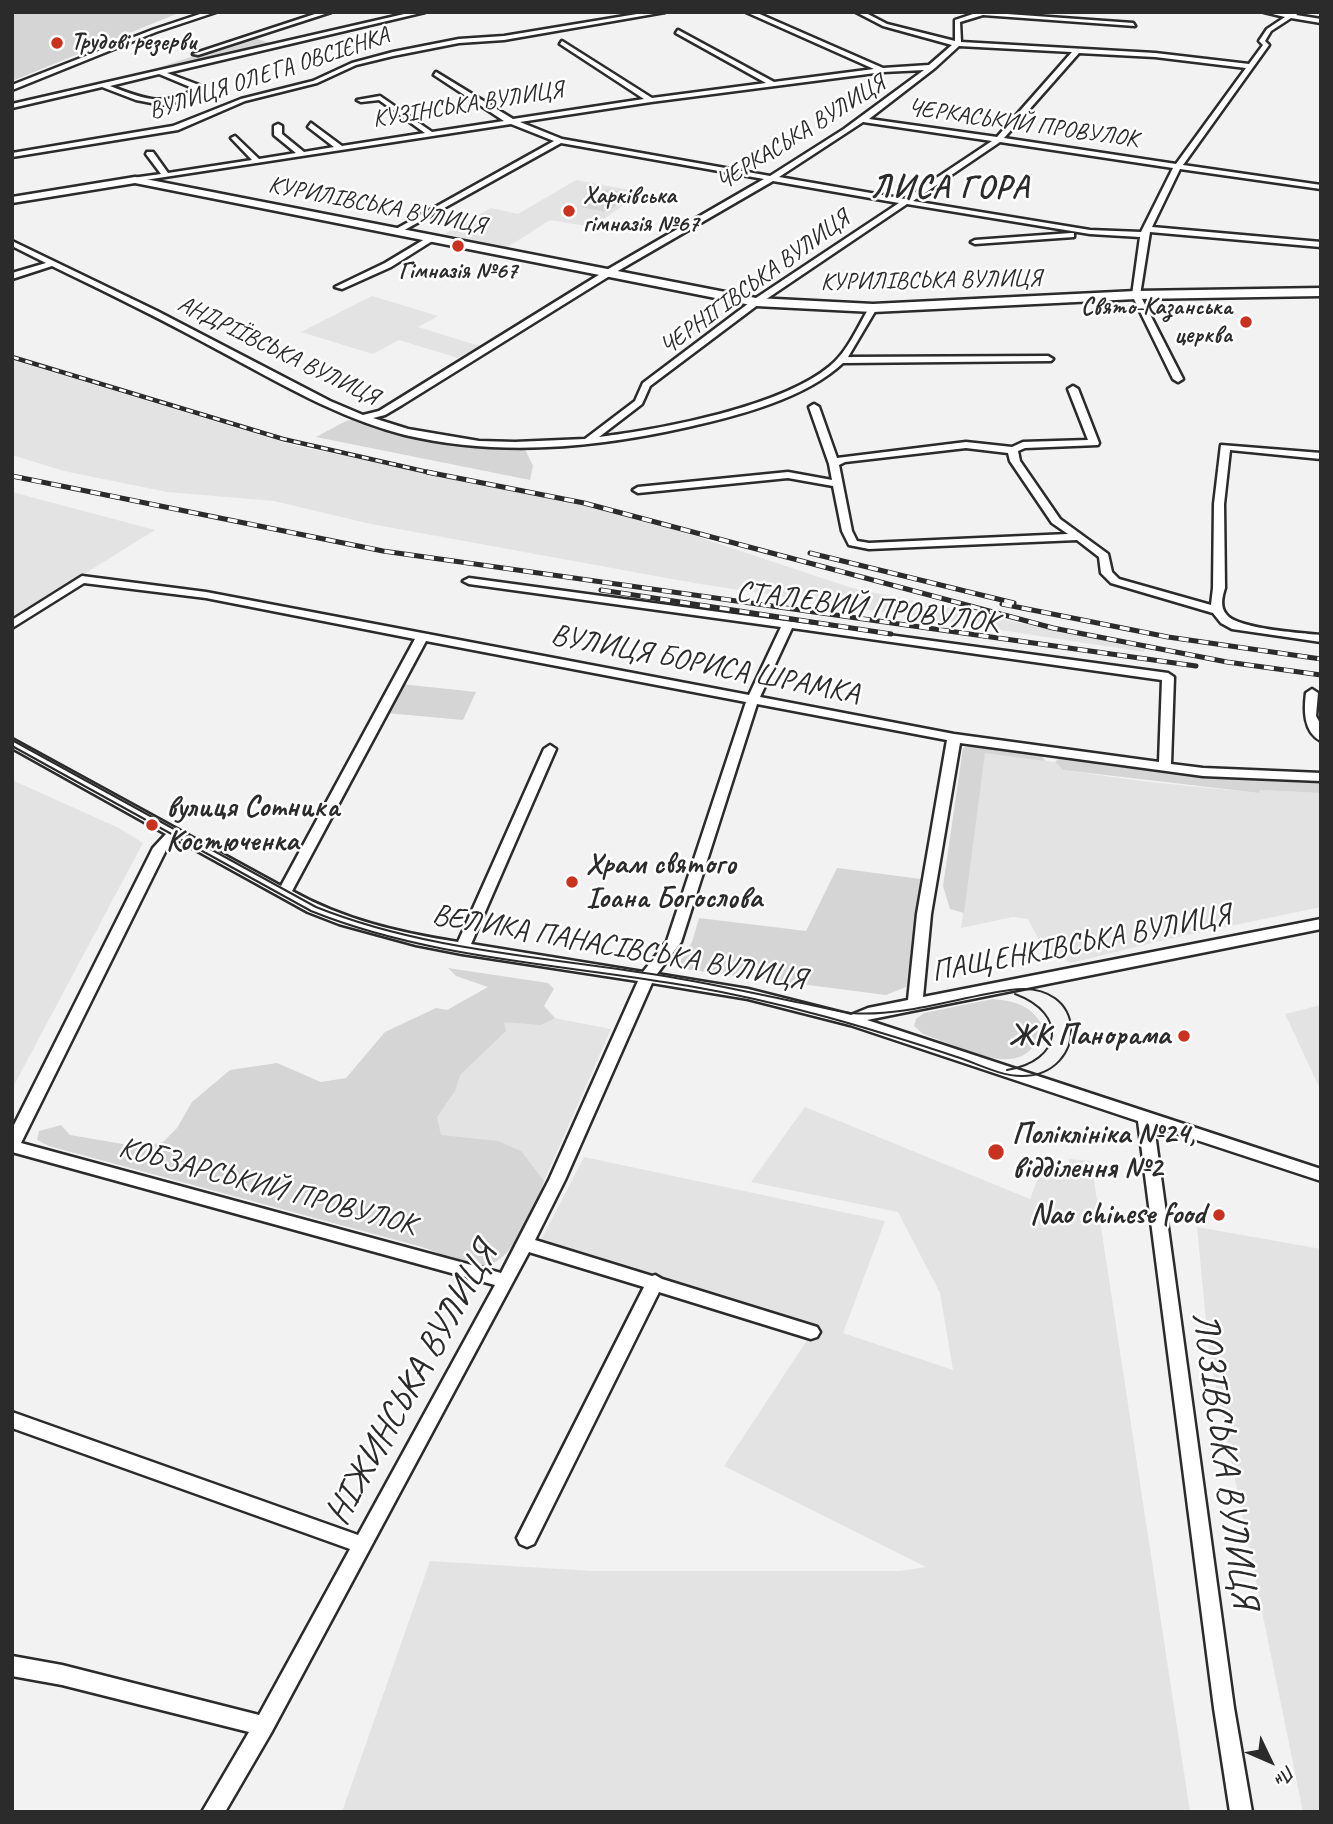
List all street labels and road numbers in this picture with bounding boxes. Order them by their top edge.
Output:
street label: ВУЛИЦЯ ОЛЕГА ОВСІЄНКА [145,22,393,126]
street label: ЧЕРКАСЬКА ВУЛИЦЯ [711,69,891,197]
street label: КУЗІНСЬКА ВУЛИЦЯ [371,76,565,134]
street label: ЧЕРКАСЬКИЙ ПРОВУЛОК [906,94,1140,154]
street label: КУРИЛІВСЬКА ВУЛИЦЯ [266,171,488,241]
street label: ЧЕРНІГІВСЬКА ВУЛИЦЯ [655,205,855,361]
street label: КУРИЛІВСЬКА ВУЛИЦЯ [820,265,1042,297]
street label: АНДРІЇВСЬКА ВУЛИЦЯ [173,290,383,412]
street label: СТАЛЕВИЙ ПРОВУЛОК [734,574,1000,642]
street label: ВУЛИЦЯ БОРИСА ШРАМКА [548,617,862,713]
street label: ВЕЛИКА ПАНАСІВСЬКА ВУЛИЦЯ [429,897,809,999]
street label: ПАЩЕНКІВСЬКА ВУЛИЦЯ [928,897,1234,991]
street label: КОБЗАРСЬКИЙ ПРОВУЛОК [115,1130,419,1244]
street label: НІЖИНСЬКА ВУЛИЦЯ [316,1235,508,1533]
street label: ЛОЗІВСЬКА ВУЛИЦЯ [1181,1309,1267,1611]

